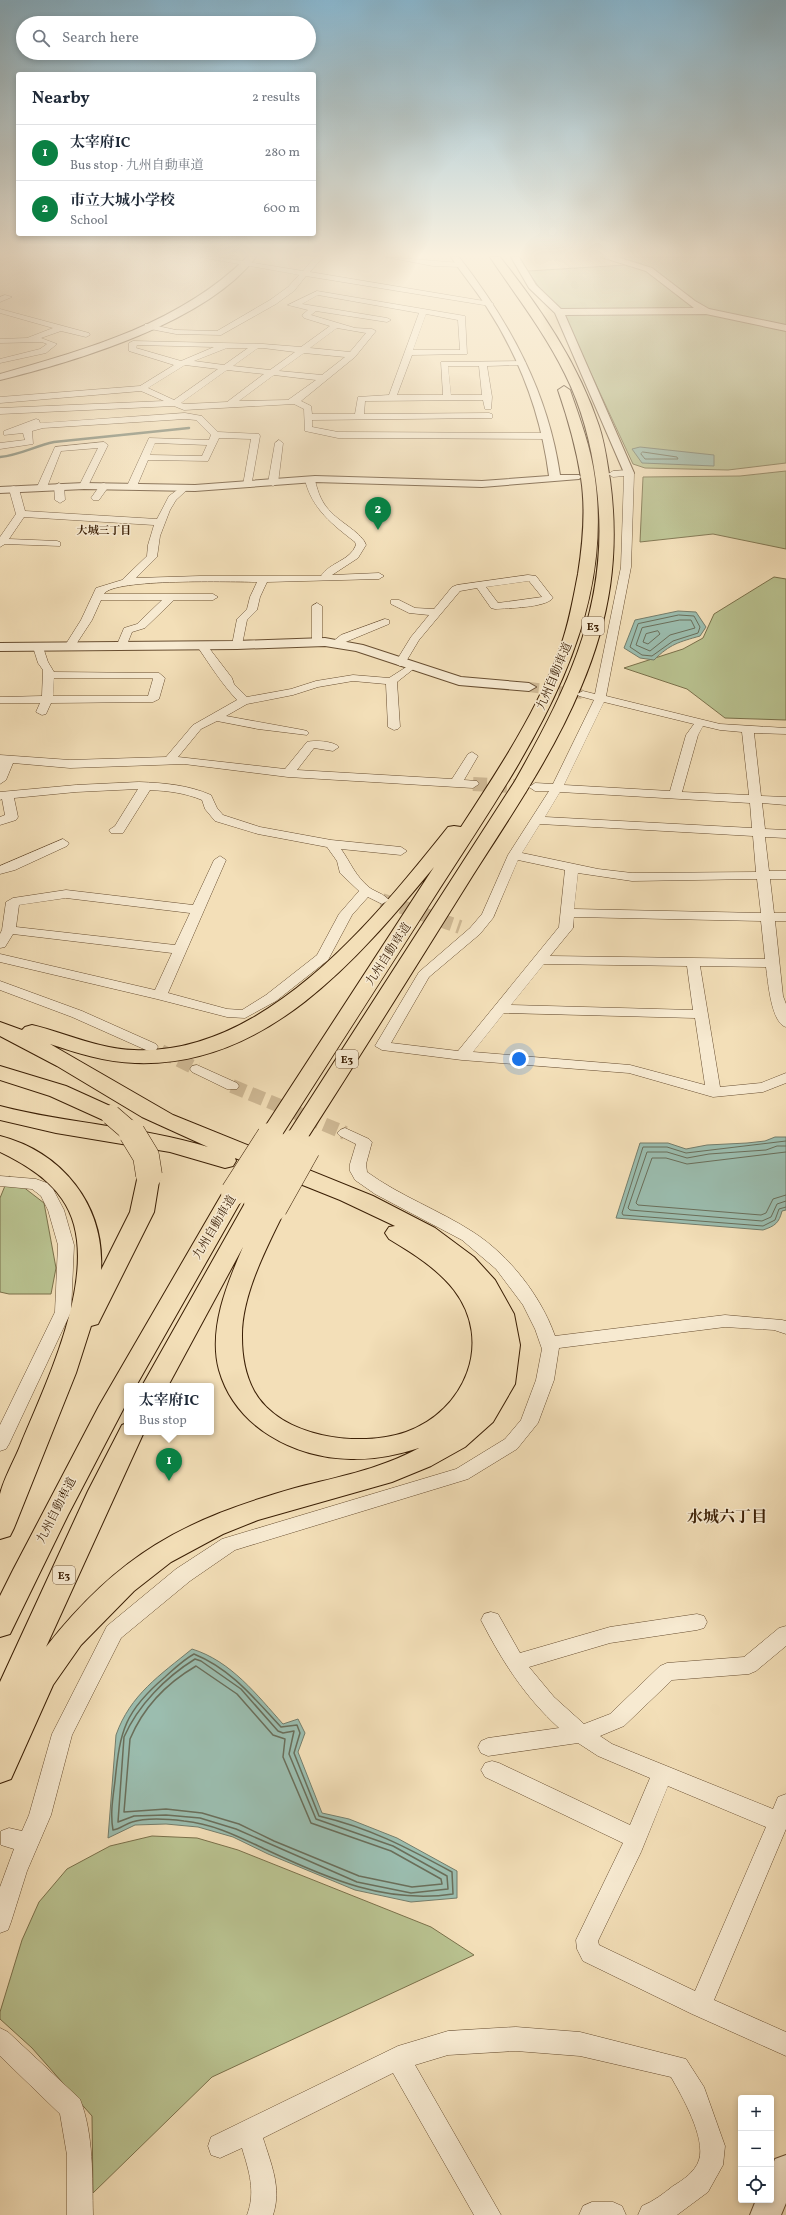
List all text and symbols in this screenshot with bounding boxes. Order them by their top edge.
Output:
search box [16,16,316,60]
icon: search [30,27,52,49]
text: Search here [62,28,139,49]
text: Nearby [32,87,90,110]
text: 2 results [252,89,300,107]
text: 太宰府IC [70,133,130,154]
text: 1 [42,144,48,162]
text: 280 m [264,144,300,162]
text: Bus stop · 九州自動車道 [70,157,204,175]
text: 市立大城小学校 [70,191,175,212]
text: 2 [42,200,48,218]
text: 600 m [263,200,300,218]
text: School [70,212,108,230]
pin: 2 [365,497,391,530]
district label: 大城三丁目 [77,524,132,539]
road number: E3 [582,617,604,635]
street label: 九州自動車道 [533,640,576,713]
street label: 九州自動車道 [363,920,415,989]
your location [509,1049,529,1069]
road number: E3 [336,1050,358,1068]
street label: 九州自動車道 [189,1193,240,1263]
popup [124,1383,214,1435]
text: 太宰府IC [139,1391,199,1412]
text: Bus stop [139,1412,187,1430]
pin: 1 [156,1448,182,1481]
street label: 九州自動車道 [33,1475,80,1546]
district label: 水城六丁目 [687,1507,767,1529]
road number: E3 [53,1566,75,1584]
map controls [738,2095,774,2203]
button: + [738,2095,774,2131]
button: − [738,2131,774,2167]
button: locate [738,2167,774,2203]

